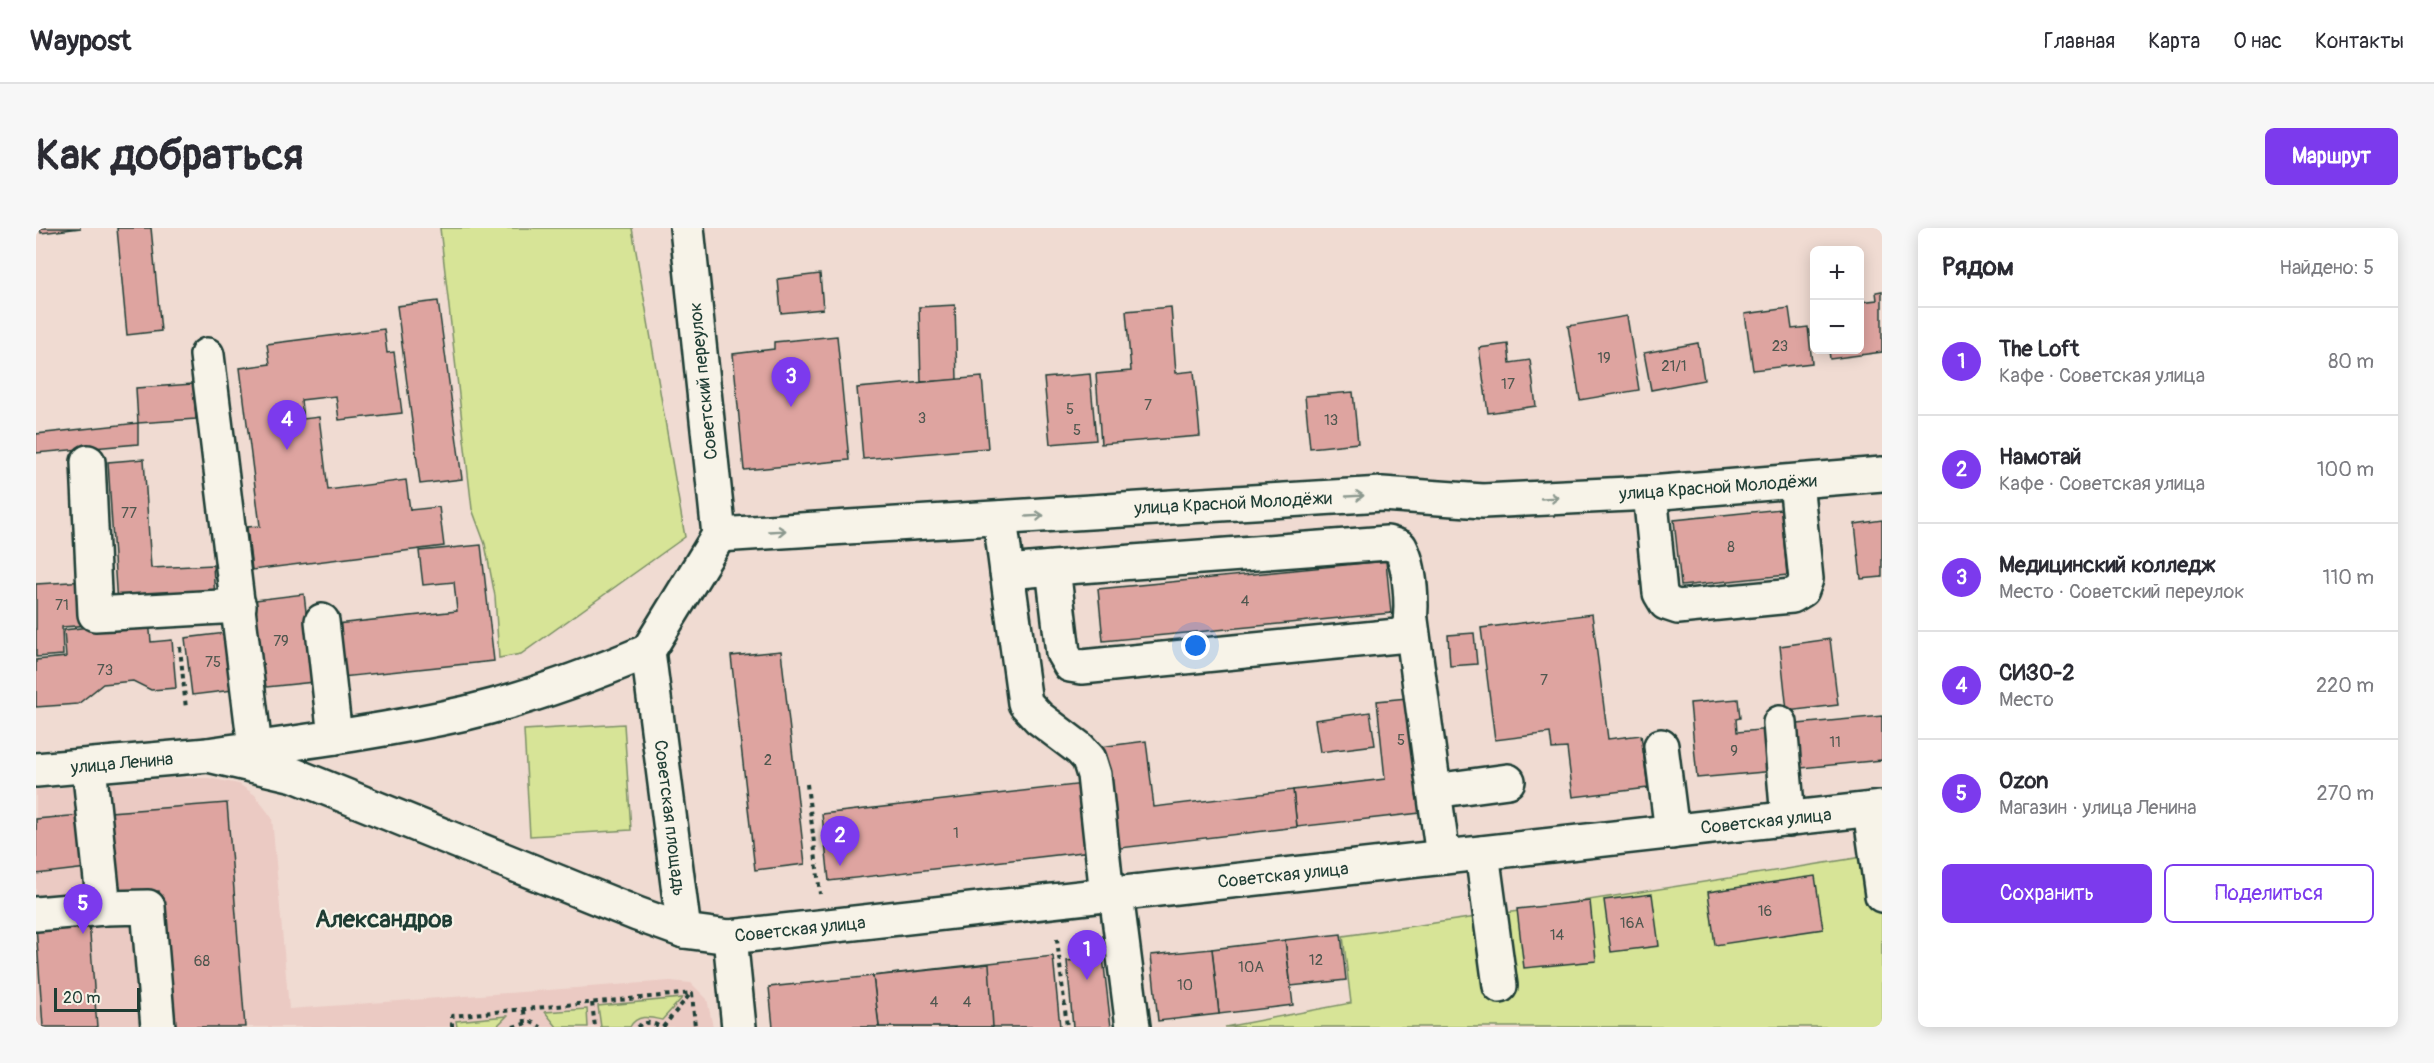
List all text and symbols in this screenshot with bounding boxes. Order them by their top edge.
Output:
text: Waypost [30,24,131,59]
text: Главная [2044,28,2115,55]
text: Карта [2148,28,2200,55]
text: О нас [2233,28,2282,55]
text: Контакты [2315,28,2404,55]
button: Маршрут [2265,128,2398,185]
text: Как добраться [36,130,303,182]
map controls [1810,246,1864,354]
button: + [1810,246,1864,300]
text: Рядом [1942,251,2014,283]
text: Найдено: 5 [2279,255,2374,280]
button: − [1810,300,1864,354]
street label: Советский переулок [684,301,723,461]
text: The Loft [1999,335,2079,363]
house number: 23 [1772,337,1788,356]
house number: 19 [1597,349,1611,368]
text: 1 [1958,349,1965,374]
text: 80 m [2328,349,2374,374]
house number: 21/1 [1661,357,1687,376]
pin: 3 [772,358,810,407]
text: Кафе · Советская улица [1999,363,2205,388]
house number: 17 [1501,375,1515,394]
house number: 7 [1144,396,1152,415]
pin: 4 [268,400,306,450]
house number: 5 [1066,400,1074,419]
house number: 3 [918,409,926,428]
house number: 13 [1324,411,1338,430]
house number: 5 [1073,421,1081,440]
text: Намотай [1999,443,2081,471]
text: 2 [1956,457,1967,482]
text: 100 m [2317,457,2374,482]
street label: улица Красной Молодёжи [1617,469,1818,506]
text: Кафе · Советская улица [1999,471,2205,496]
street label: улица Красной Молодёжи [1133,487,1333,520]
one-way arrow [1344,490,1364,501]
one-way arrow [1539,492,1559,503]
house number: 77 [121,504,137,523]
one-way arrow [1024,510,1044,521]
one-way arrow [767,525,786,536]
house number: 8 [1727,538,1735,557]
text: Медицинский колледж [1999,551,2215,579]
text: 3 [1956,565,1967,590]
text: 110 m [2323,565,2374,590]
text: Место · Советский переулок [1999,579,2245,604]
house number: 4 [1241,592,1250,611]
house number: 71 [55,596,69,615]
your location [1181,631,1210,660]
house number: 79 [273,632,289,651]
house number: 75 [205,653,221,672]
text: СИЗО-2 [1999,659,2075,687]
house number: 73 [97,661,113,680]
house number: 7 [1540,671,1548,690]
text: 4 [1956,673,1967,698]
text: 220 m [2316,673,2374,698]
text: Место [1999,687,2054,712]
house number: 5 [1397,731,1405,750]
house number: 11 [1829,733,1841,752]
street label: Советская площадь [649,739,690,897]
house number: 9 [1730,742,1738,761]
street label: улица Ленина [69,748,174,780]
house number: 2 [764,751,772,770]
text: Ozon [1999,767,2048,795]
text: 5 [1956,781,1967,806]
text: 270 m [2316,781,2374,806]
text: Магазин · улица Ленина [1999,795,2197,820]
street label: Советская улица [1699,803,1833,840]
pin: 2 [820,816,860,866]
house number: 1 [953,824,959,843]
street label: Советская улица [1216,857,1350,894]
button: Сохранить [1942,864,2152,923]
button: Поделиться [2164,864,2374,923]
pin: 5 [64,884,102,934]
house number: 16 [1758,902,1772,921]
district label: Александров [315,905,453,934]
street label: Советская улица [733,911,867,948]
house number: 16А [1620,914,1644,933]
house number: 14 [1550,926,1565,945]
pin: 1 [1068,930,1106,980]
house number: 12 [1309,951,1323,970]
house number: 68 [194,952,211,971]
house number: 10А [1238,958,1264,977]
house number: 10 [1177,976,1193,995]
scale bar [54,985,140,1012]
text: 20 m [63,988,101,1008]
house number: 4 [930,993,939,1012]
house number: 4 [963,993,972,1012]

